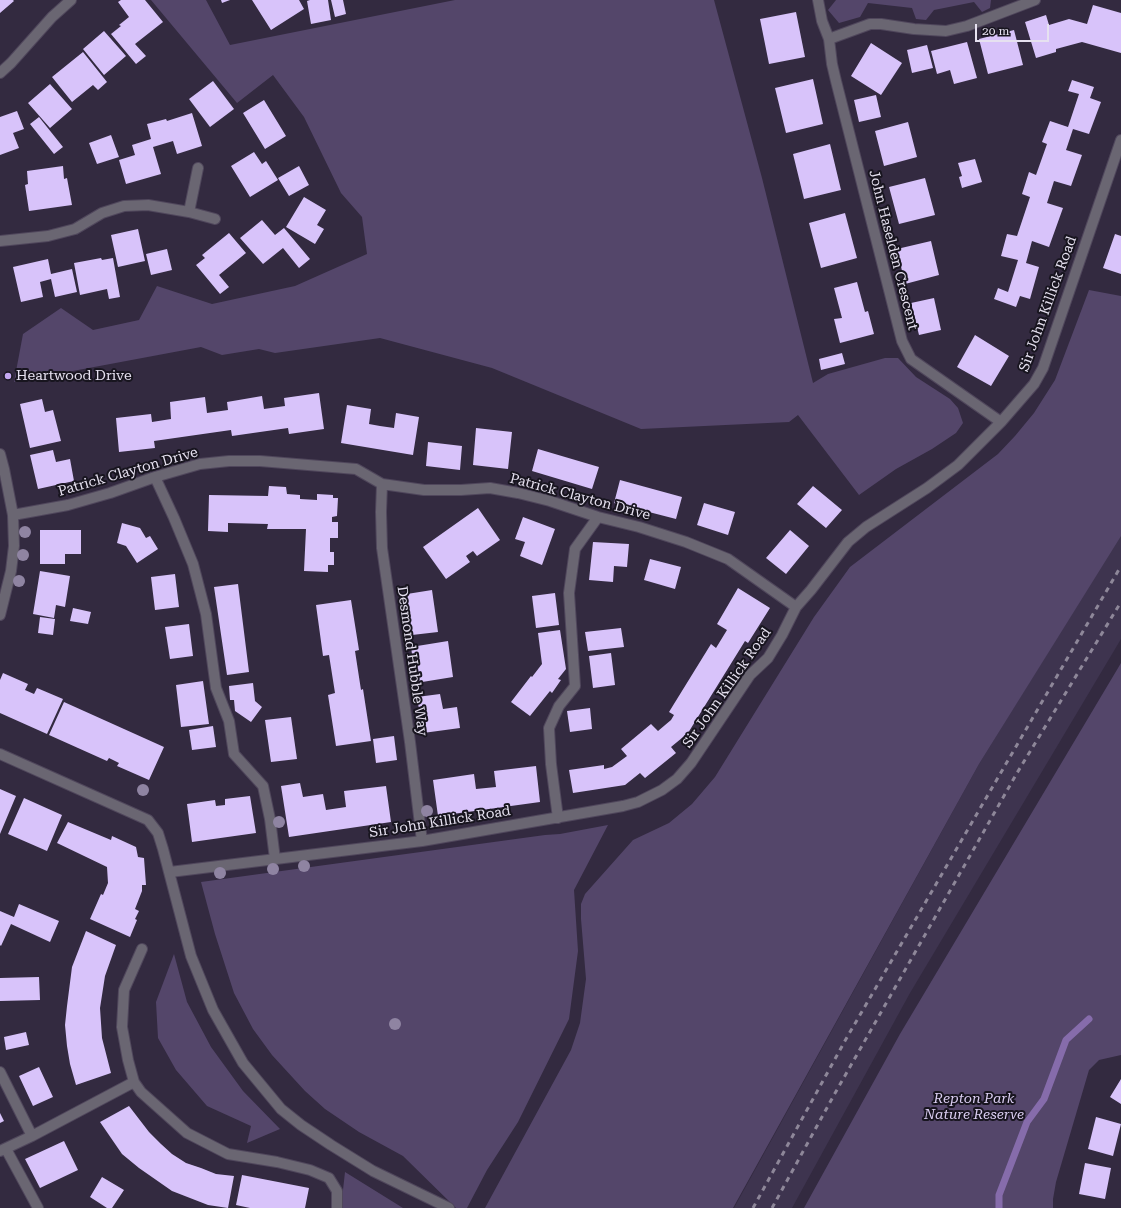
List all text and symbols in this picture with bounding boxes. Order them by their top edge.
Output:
scale bar [977,16,1051,42]
text: 20 m [982,24,1009,38]
street label: John Haselden Crescent [865,168,921,332]
street label: Sir John Killick Road [1016,234,1080,374]
place label: Heartwood Drive [16,368,132,384]
marker: Heartwood Drive [3,371,13,381]
street label: Patrick Clayton Drive [56,444,200,500]
street label: Patrick Clayton Drive [508,470,652,524]
street label: Desmond Hubble Way [393,585,431,737]
street label: Sir John Killick Road [679,625,775,751]
street label: Sir John Killick Road [368,803,512,841]
park label: Repton Park Nature Reserve [924,1091,1024,1124]

